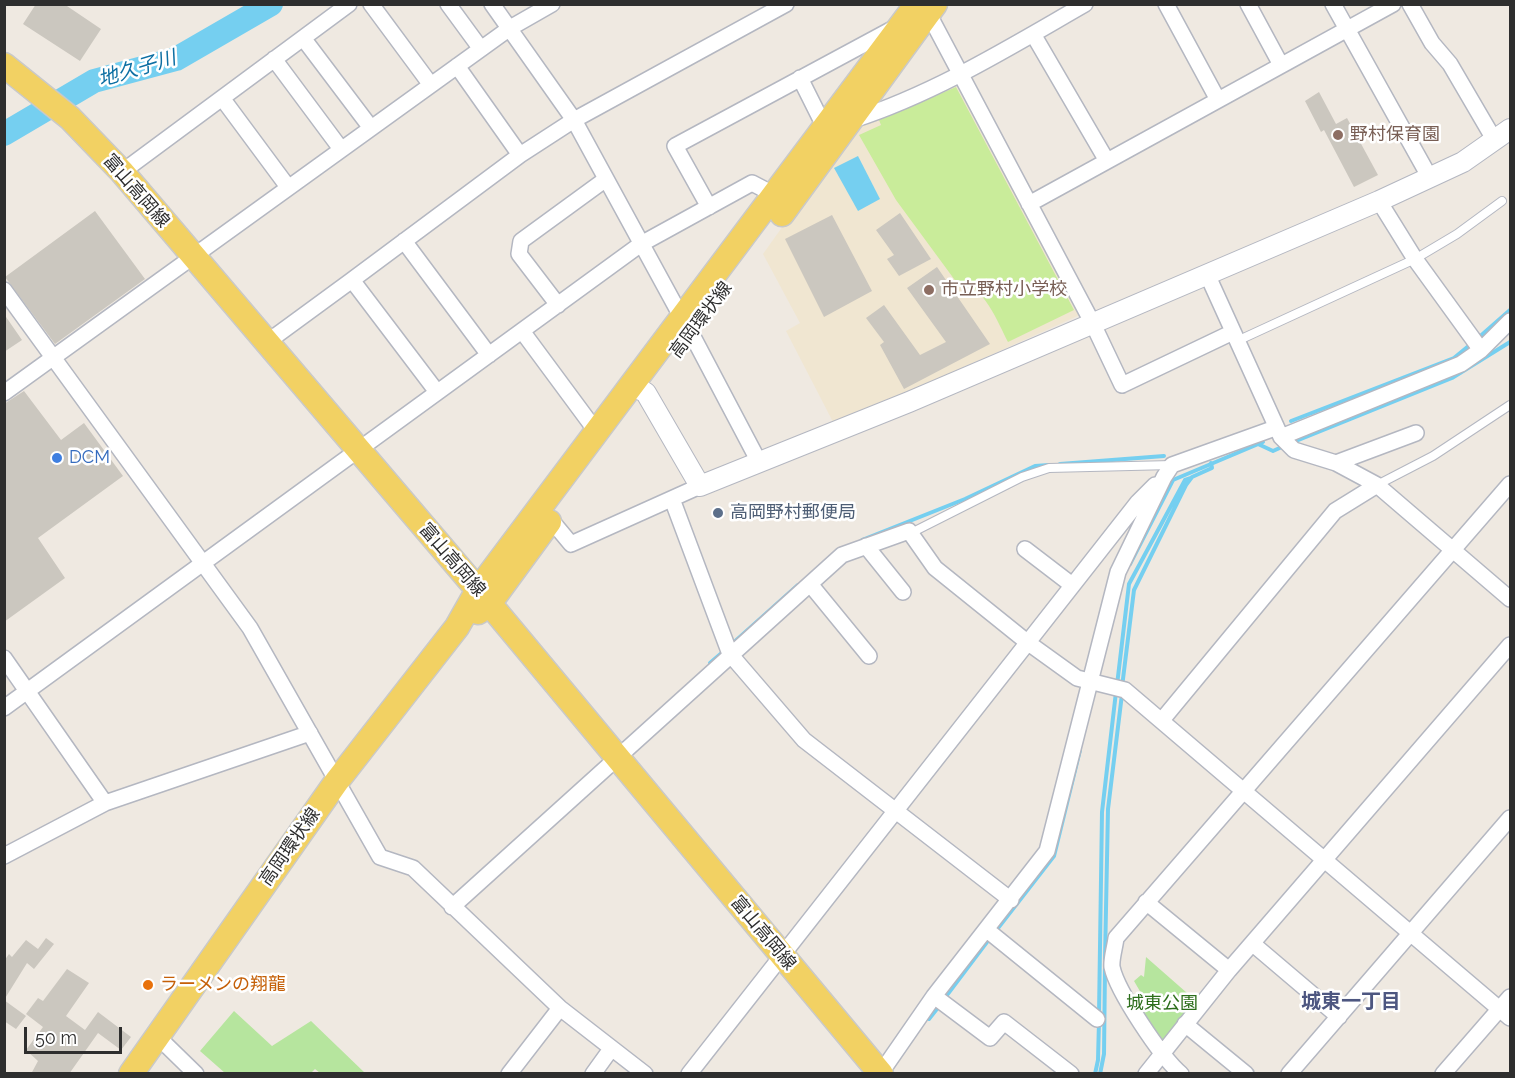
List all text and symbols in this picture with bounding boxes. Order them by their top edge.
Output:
water label: 地久子川 [95,46,179,92]
place label: 野村保育園 [1350,124,1440,146]
marker: 野村保育園 [1331,128,1345,142]
street label: 富山高岡線 [98,150,174,232]
street label: 高岡環状線 [665,278,737,362]
place label: 市立野村小学校 [941,279,1067,301]
marker: 市立野村小学校 [922,283,936,297]
place label: DCM [69,447,110,469]
marker: DCM [50,451,64,465]
place label: 高岡野村郵便局 [730,502,856,524]
marker: 高岡野村郵便局 [711,506,725,520]
street label: 富山高岡線 [414,519,490,601]
street label: 高岡環状線 [255,804,325,890]
street label: 富山高岡線 [726,892,800,974]
place label: ラーメンの翔龍 [160,974,286,996]
marker: ラーメンの翔龍 [141,978,155,992]
district label: 城東一丁目 [1301,990,1401,1014]
park label: 城東公園 [1126,993,1198,1015]
scale bar [27,1015,124,1053]
text: 50 m [35,1027,77,1048]

